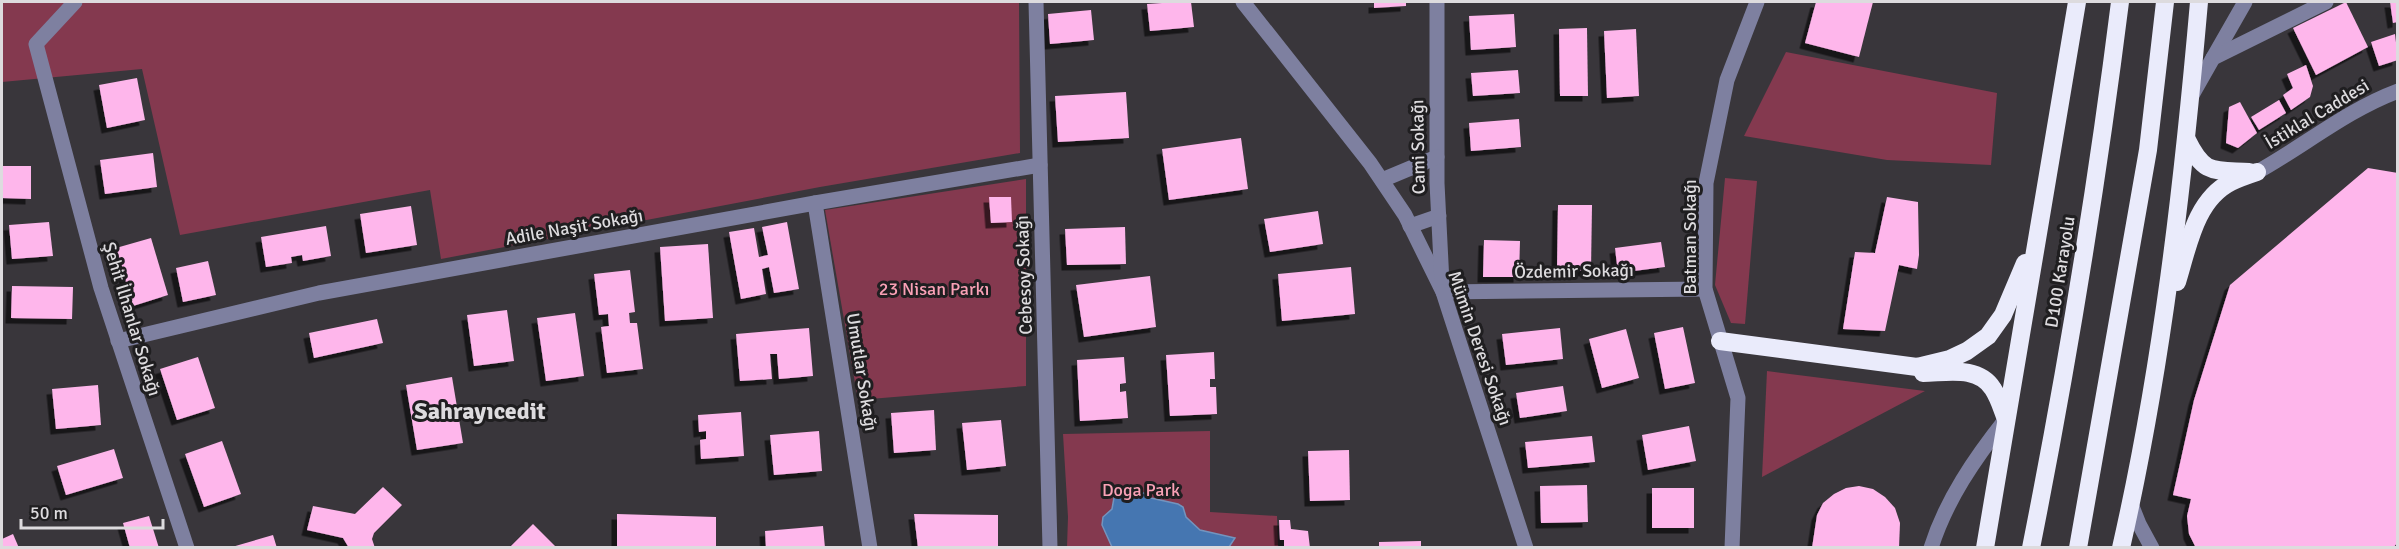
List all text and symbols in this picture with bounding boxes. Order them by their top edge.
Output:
street label: İstiklal Caddesi [2261,74,2373,154]
street label: Cami Sokağı [1406,99,1430,195]
street label: Batman Sokağı [1679,179,1701,295]
street label: Adile Naşit Sokağı [503,204,645,250]
street label: Cebesoy Sokağı [1011,215,1037,335]
street label: D100 Karayolu [2040,215,2080,329]
street label: Şehit İlhanlar Sokağı [98,239,166,399]
street label: Özdemir Sokağı [1514,259,1634,283]
street label: Mümin Deresi Sokağı [1443,268,1517,428]
park label: 23 Nisan Parkı [879,278,989,300]
street label: Umutlar Sokağı [842,311,882,433]
district label: Sahrayıcedit [414,396,546,426]
park label: Doga Park [1102,479,1180,501]
scale bar [21,492,164,530]
text: 50 m [30,502,68,524]

